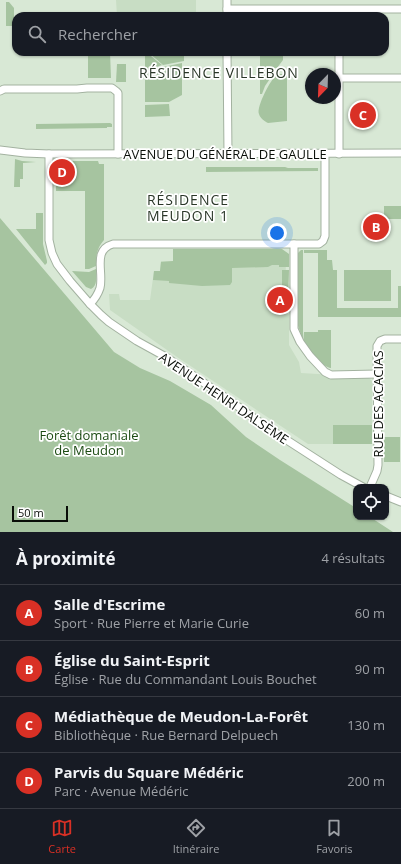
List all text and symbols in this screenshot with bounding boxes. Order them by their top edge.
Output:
search box [12,12,389,56]
icon: search [26,23,48,45]
text: Rechercher [58,24,138,44]
district label: RÉSIDENCE VILLEBON [139,63,299,82]
north arrow [305,68,341,104]
pin: C [350,100,376,130]
street label: AVENUE DU GÉNÉRAL DE GAULLE [123,145,327,163]
pin: D [49,157,75,187]
district label: RÉSIDENCE MEUDON 1 [147,190,229,225]
pin: B [363,212,389,242]
your location [267,223,287,243]
pin: A [267,285,293,315]
street label: AVENUE HENRI DALSÈME [156,348,292,448]
street label: RUE DES ACACIAS [369,350,387,458]
park label: Forêt domaniale de Meudon [39,426,139,459]
map controls [353,484,389,520]
button: locate [353,484,389,520]
scale bar [12,504,68,523]
text: 50 m [18,505,44,520]
text: À proximité [16,547,115,570]
text: 4 résultats [321,549,385,567]
text: Salle d'Escrime [54,594,165,614]
text: A [25,604,33,622]
text: 60 m [355,604,385,622]
text: Sport · Rue Pierre et Marie Curie [54,614,249,632]
text: Église du Saint-Esprit [54,650,210,670]
text: B [25,660,33,678]
text: 90 m [355,660,385,678]
text: Église · Rue du Commandant Louis Bouchet [54,670,317,688]
text: Médiathèque de Meudon-La-Forêt [54,706,308,726]
text: C [25,716,33,734]
text: 130 m [347,716,385,734]
text: Bibliothèque · Rue Bernard Delpuech [54,726,278,744]
text: Parvis du Square Médéric [54,762,244,782]
text: D [24,772,34,790]
text: 200 m [347,772,385,790]
text: Parc · Avenue Médéric [54,782,188,800]
tab: Carte [48,817,76,856]
tab: Itinéraire [173,817,219,856]
tab: Favoris [316,817,353,856]

